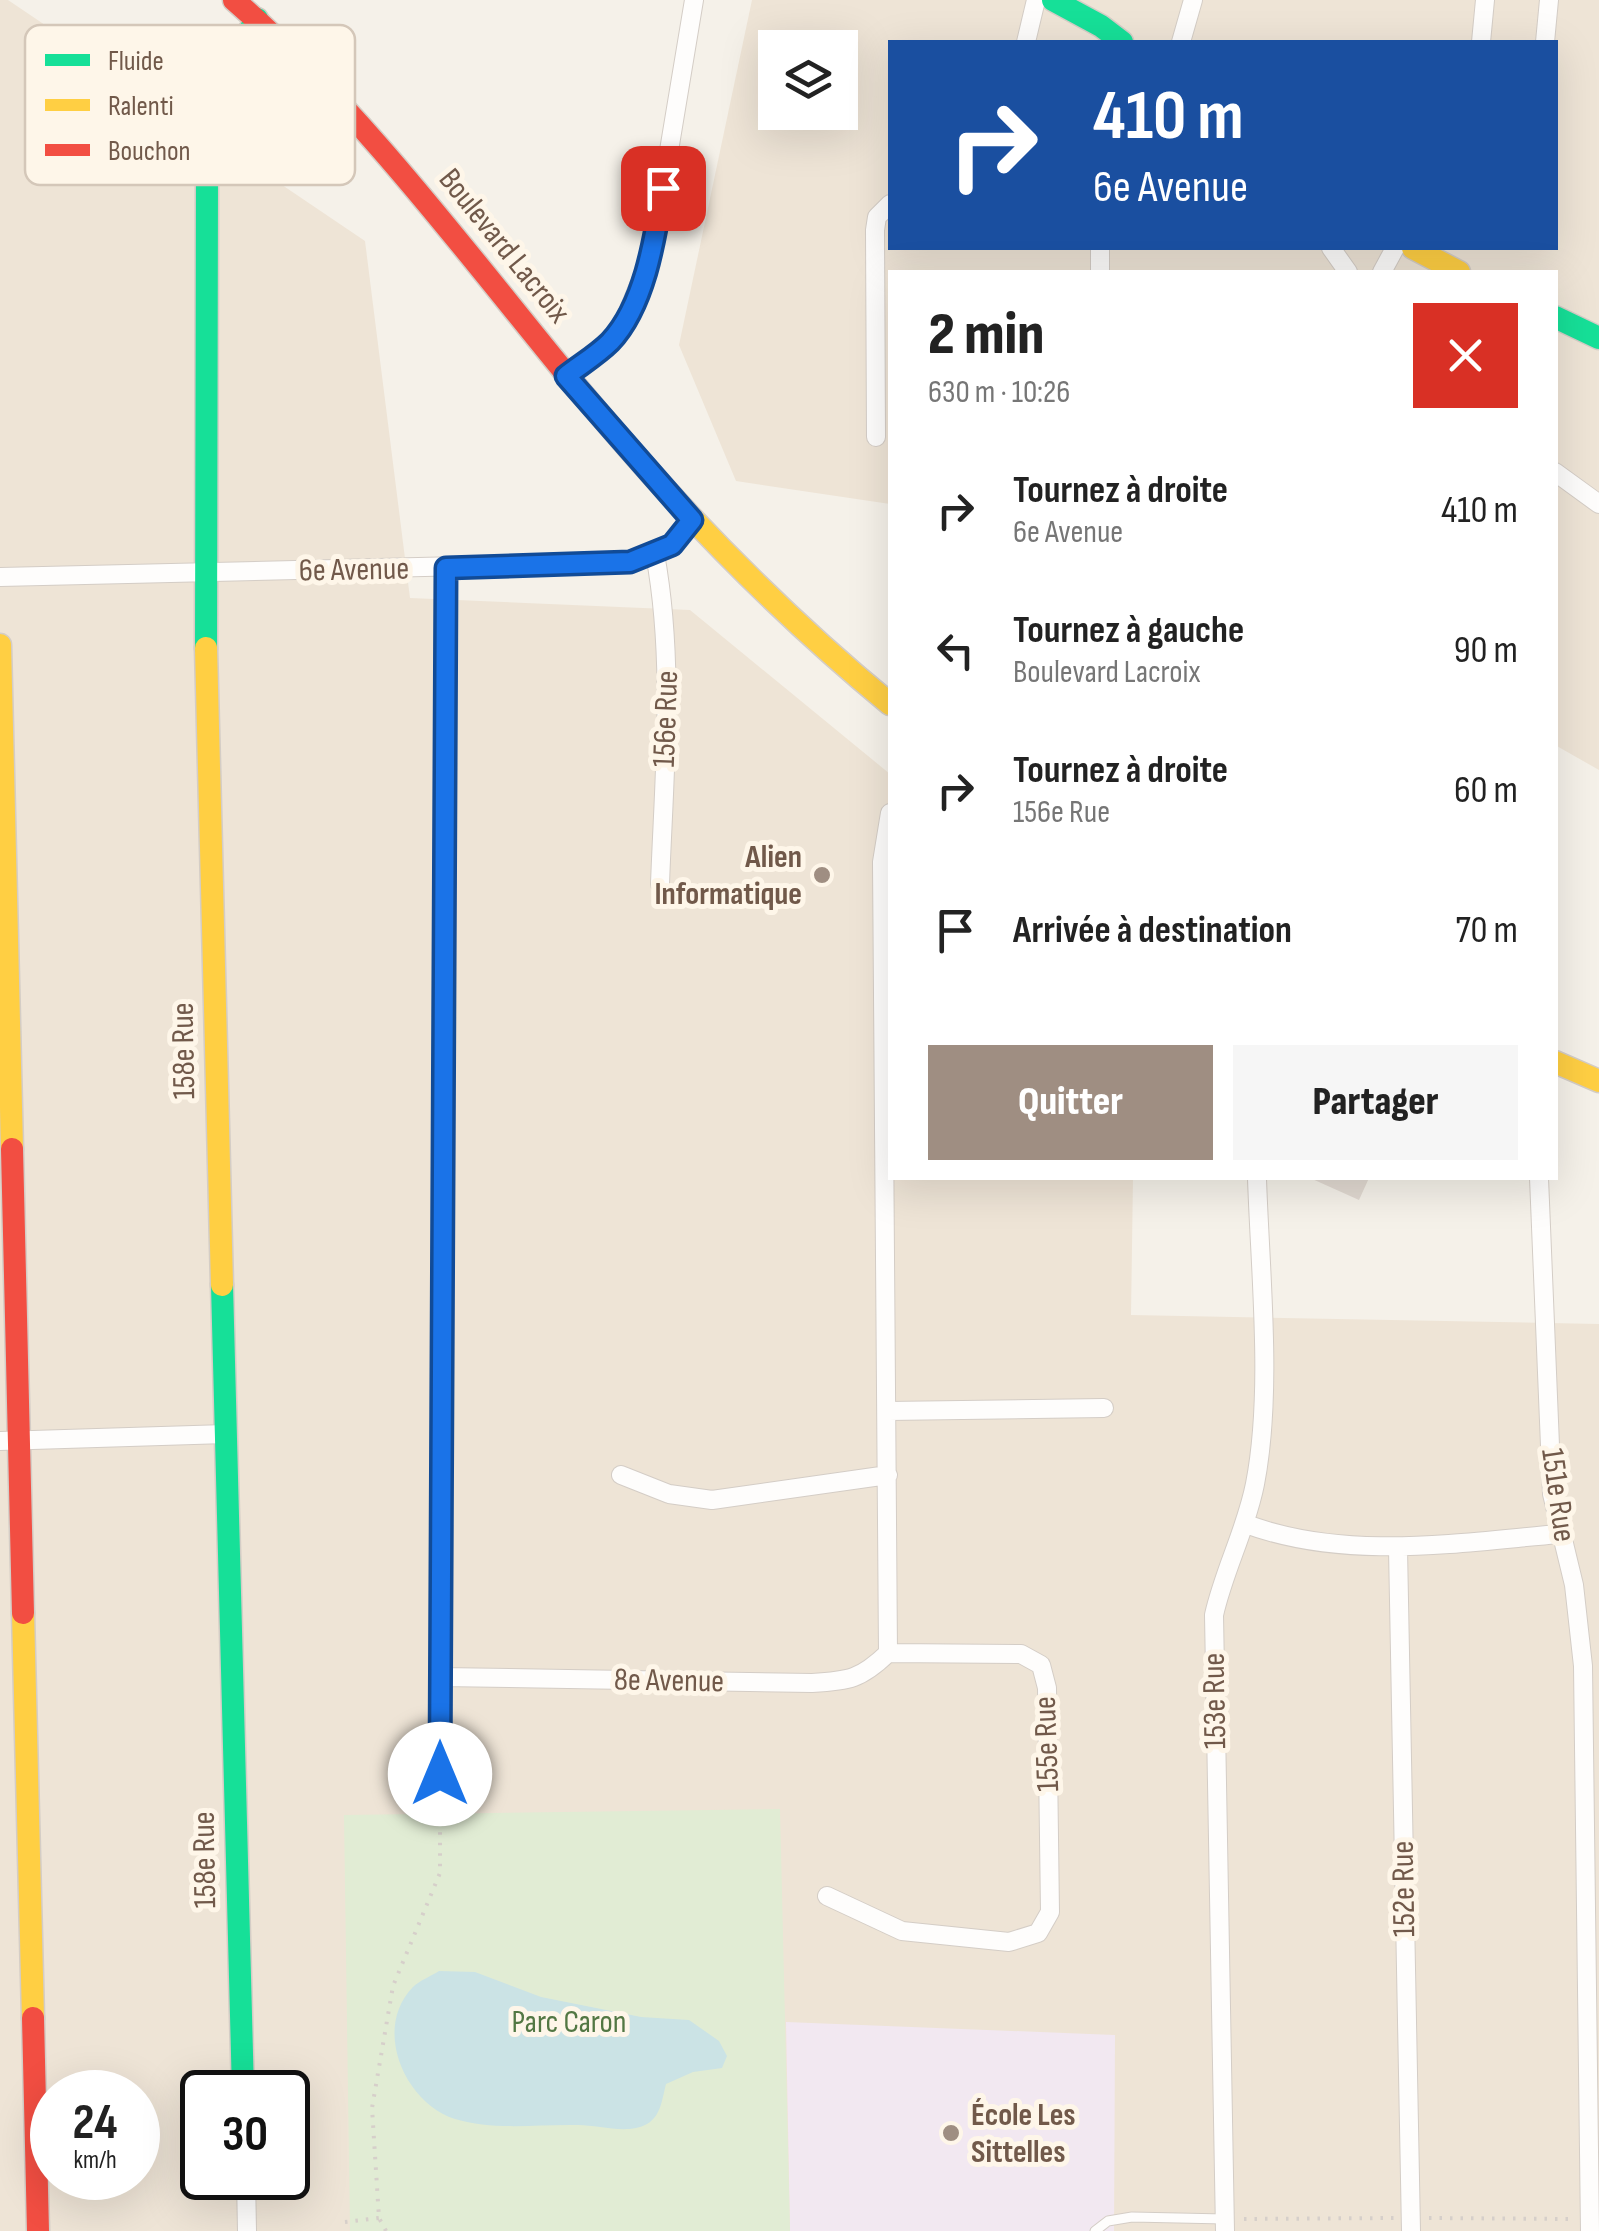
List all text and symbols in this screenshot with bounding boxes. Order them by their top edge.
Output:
legend [25,25,355,185]
map controls [758,30,858,130]
button: layers [758,30,858,130]
text: Fluide [108,45,164,78]
text: 410 m [1093,75,1244,159]
icon: right [928,80,1058,210]
text: Ralenti [108,90,174,123]
text: Bouchon [108,135,191,168]
pin [621,146,706,231]
text: 6e Avenue [1093,160,1248,215]
street label: Boulevard Lacroix [430,161,578,331]
icon: arrive [636,161,691,216]
text: 2 min [928,299,1044,371]
button: close [1413,303,1518,408]
text: 630 m · 10:26 [928,373,1070,412]
text: Tournez à droite [1013,468,1228,513]
icon: right [928,483,983,538]
text: 410 m [1441,488,1518,533]
text: 6e Avenue [1013,513,1123,552]
street label: 6e Avenue [299,550,409,590]
text: Tournez à gauche [1013,608,1244,653]
icon: left [928,623,983,678]
text: 90 m [1454,628,1518,673]
text: Boulevard Lacroix [1013,653,1200,692]
street label: 156e Rue [645,670,687,768]
text: Tournez à droite [1013,748,1228,793]
icon: right [928,763,983,818]
text: 60 m [1454,768,1518,813]
text: 156e Rue [1013,793,1110,832]
place label: Alien Informatique [654,838,802,914]
marker: Alien Informatique [811,864,833,886]
icon: arrive [928,903,983,958]
text: Arrivée à destination [1013,908,1292,953]
text: 70 m [1456,908,1518,953]
street label: 158e Rue [164,1002,204,1100]
button: Quitter [928,1045,1213,1160]
button: Partager [1233,1045,1518,1160]
street label: 151e Rue [1532,1446,1584,1544]
street label: 153e Rue [1195,1652,1235,1750]
street label: 8e Avenue [614,1661,724,1701]
street label: 155e Rue [1026,1695,1068,1793]
position arrow [388,1722,492,1826]
street label: 158e Rue [185,1811,225,1909]
street label: 152e Rue [1384,1841,1424,1937]
park label: Parc Caron [512,2003,626,2042]
speed limit sign: 30 [180,2070,310,2200]
text: 24 [73,2093,117,2153]
place label: École Les Sittelles [971,2096,1076,2172]
marker: École Les Sittelles [940,2122,962,2144]
text: km/h [73,2145,117,2176]

